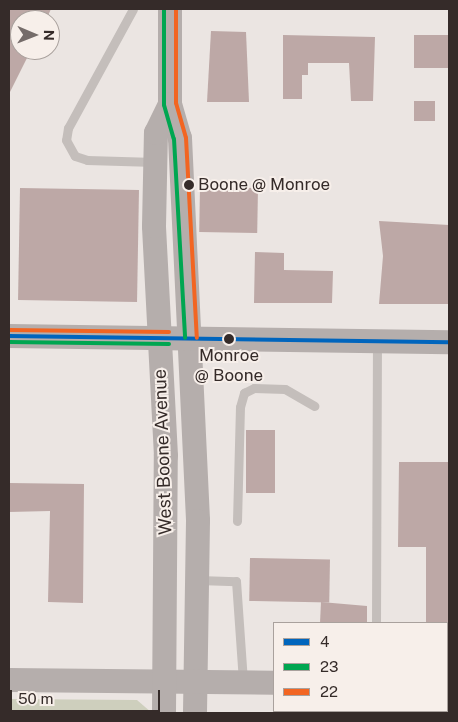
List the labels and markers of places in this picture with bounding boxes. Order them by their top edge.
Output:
place label: Boone @ Monroe [198,175,331,195]
marker: Boone @ Monroe [184,180,194,190]
marker: Monroe @ Boone [224,334,234,344]
place label: Monroe @ Boone [195,346,263,386]

